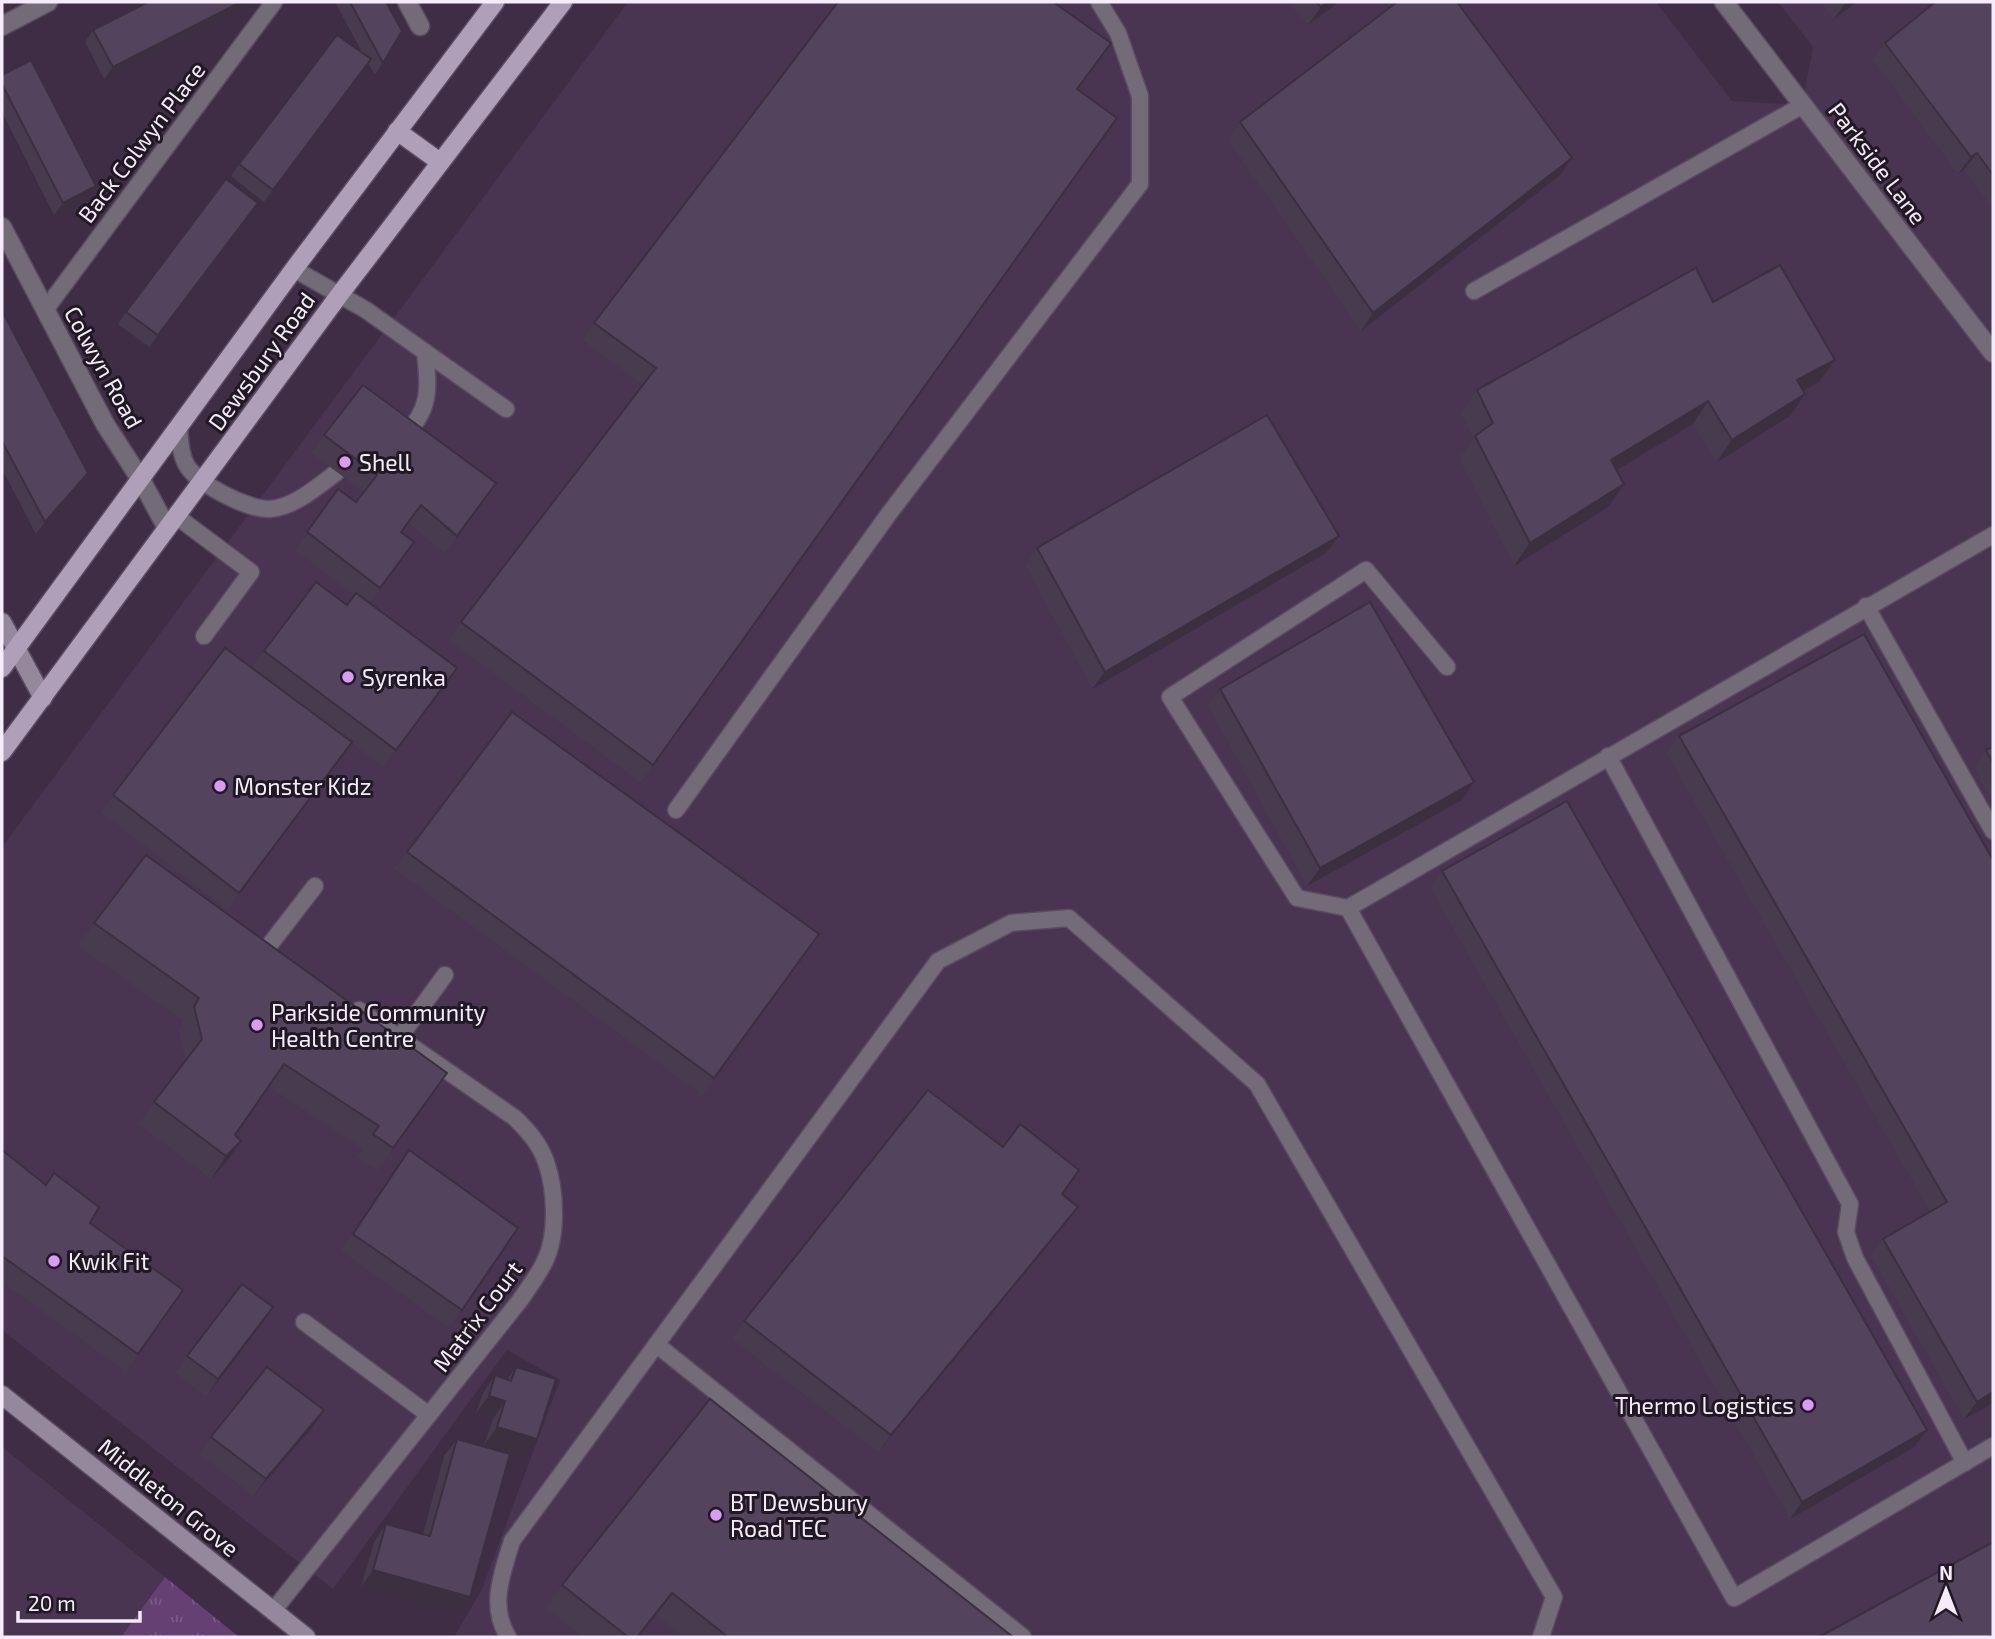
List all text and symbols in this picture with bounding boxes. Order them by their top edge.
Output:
street label: Back Colwyn Place [72,56,210,228]
street label: Parkside Lane [1823,97,1933,229]
street label: Dewsbury Road [202,287,320,435]
street label: Colwyn Road [59,301,149,433]
place label: Shell [359,448,411,476]
marker: Shell [337,454,353,470]
place label: Syrenka [362,663,446,691]
marker: Syrenka [340,669,356,685]
place label: Monster Kidz [234,772,371,800]
marker: Monster Kidz [212,778,228,794]
place label: Parkside Community Health Centre [271,998,486,1052]
marker: Parkside Community Health Centre [249,1017,265,1033]
place label: Kwik Fit [68,1247,149,1275]
marker: Kwik Fit [46,1253,62,1269]
street label: Matrix Court [426,1255,528,1377]
place label: Thermo Logistics [1615,1391,1794,1419]
marker: Thermo Logistics [1800,1397,1816,1413]
street label: Middleton Grove [93,1432,245,1562]
place label: BT Dewsbury Road TEC [730,1488,868,1542]
marker: BT Dewsbury Road TEC [708,1507,724,1523]
north arrow [1911,1555,1981,1625]
text: N [1939,1561,1953,1584]
scale bar [18,1580,140,1624]
text: 20 m [28,1590,76,1615]

